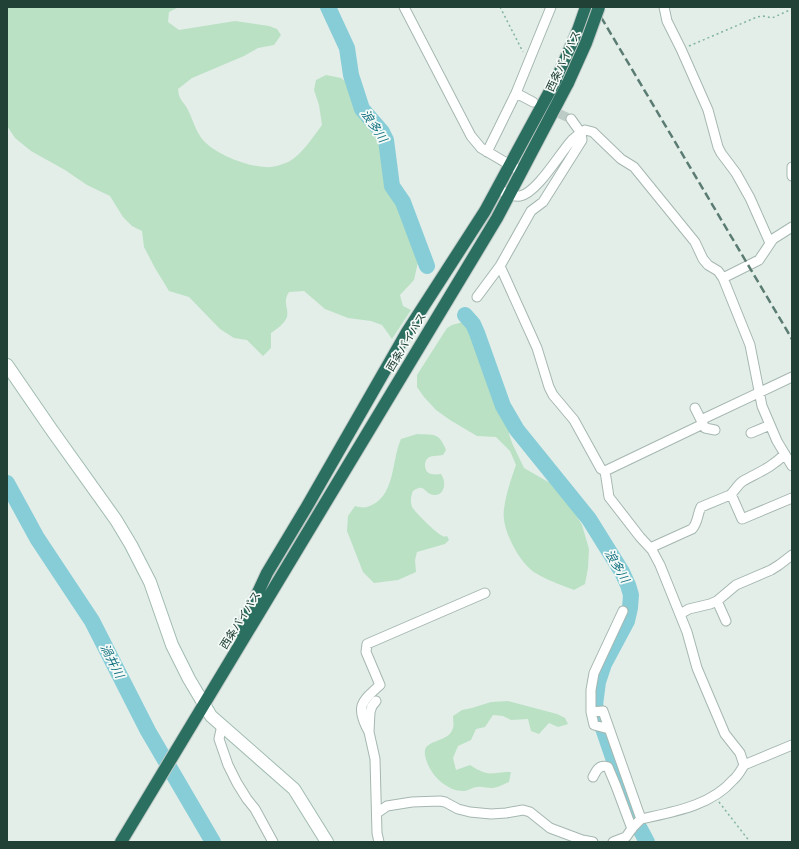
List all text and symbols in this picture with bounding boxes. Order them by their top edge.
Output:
street label: 西条バイパス [543,28,583,94]
water label: 浪多川 [357,107,392,147]
street label: 西条バイパス [383,310,429,374]
water label: 浪多川 [601,546,634,587]
street label: 西条バイパス [217,588,263,652]
water label: 渦井川 [97,641,128,682]

